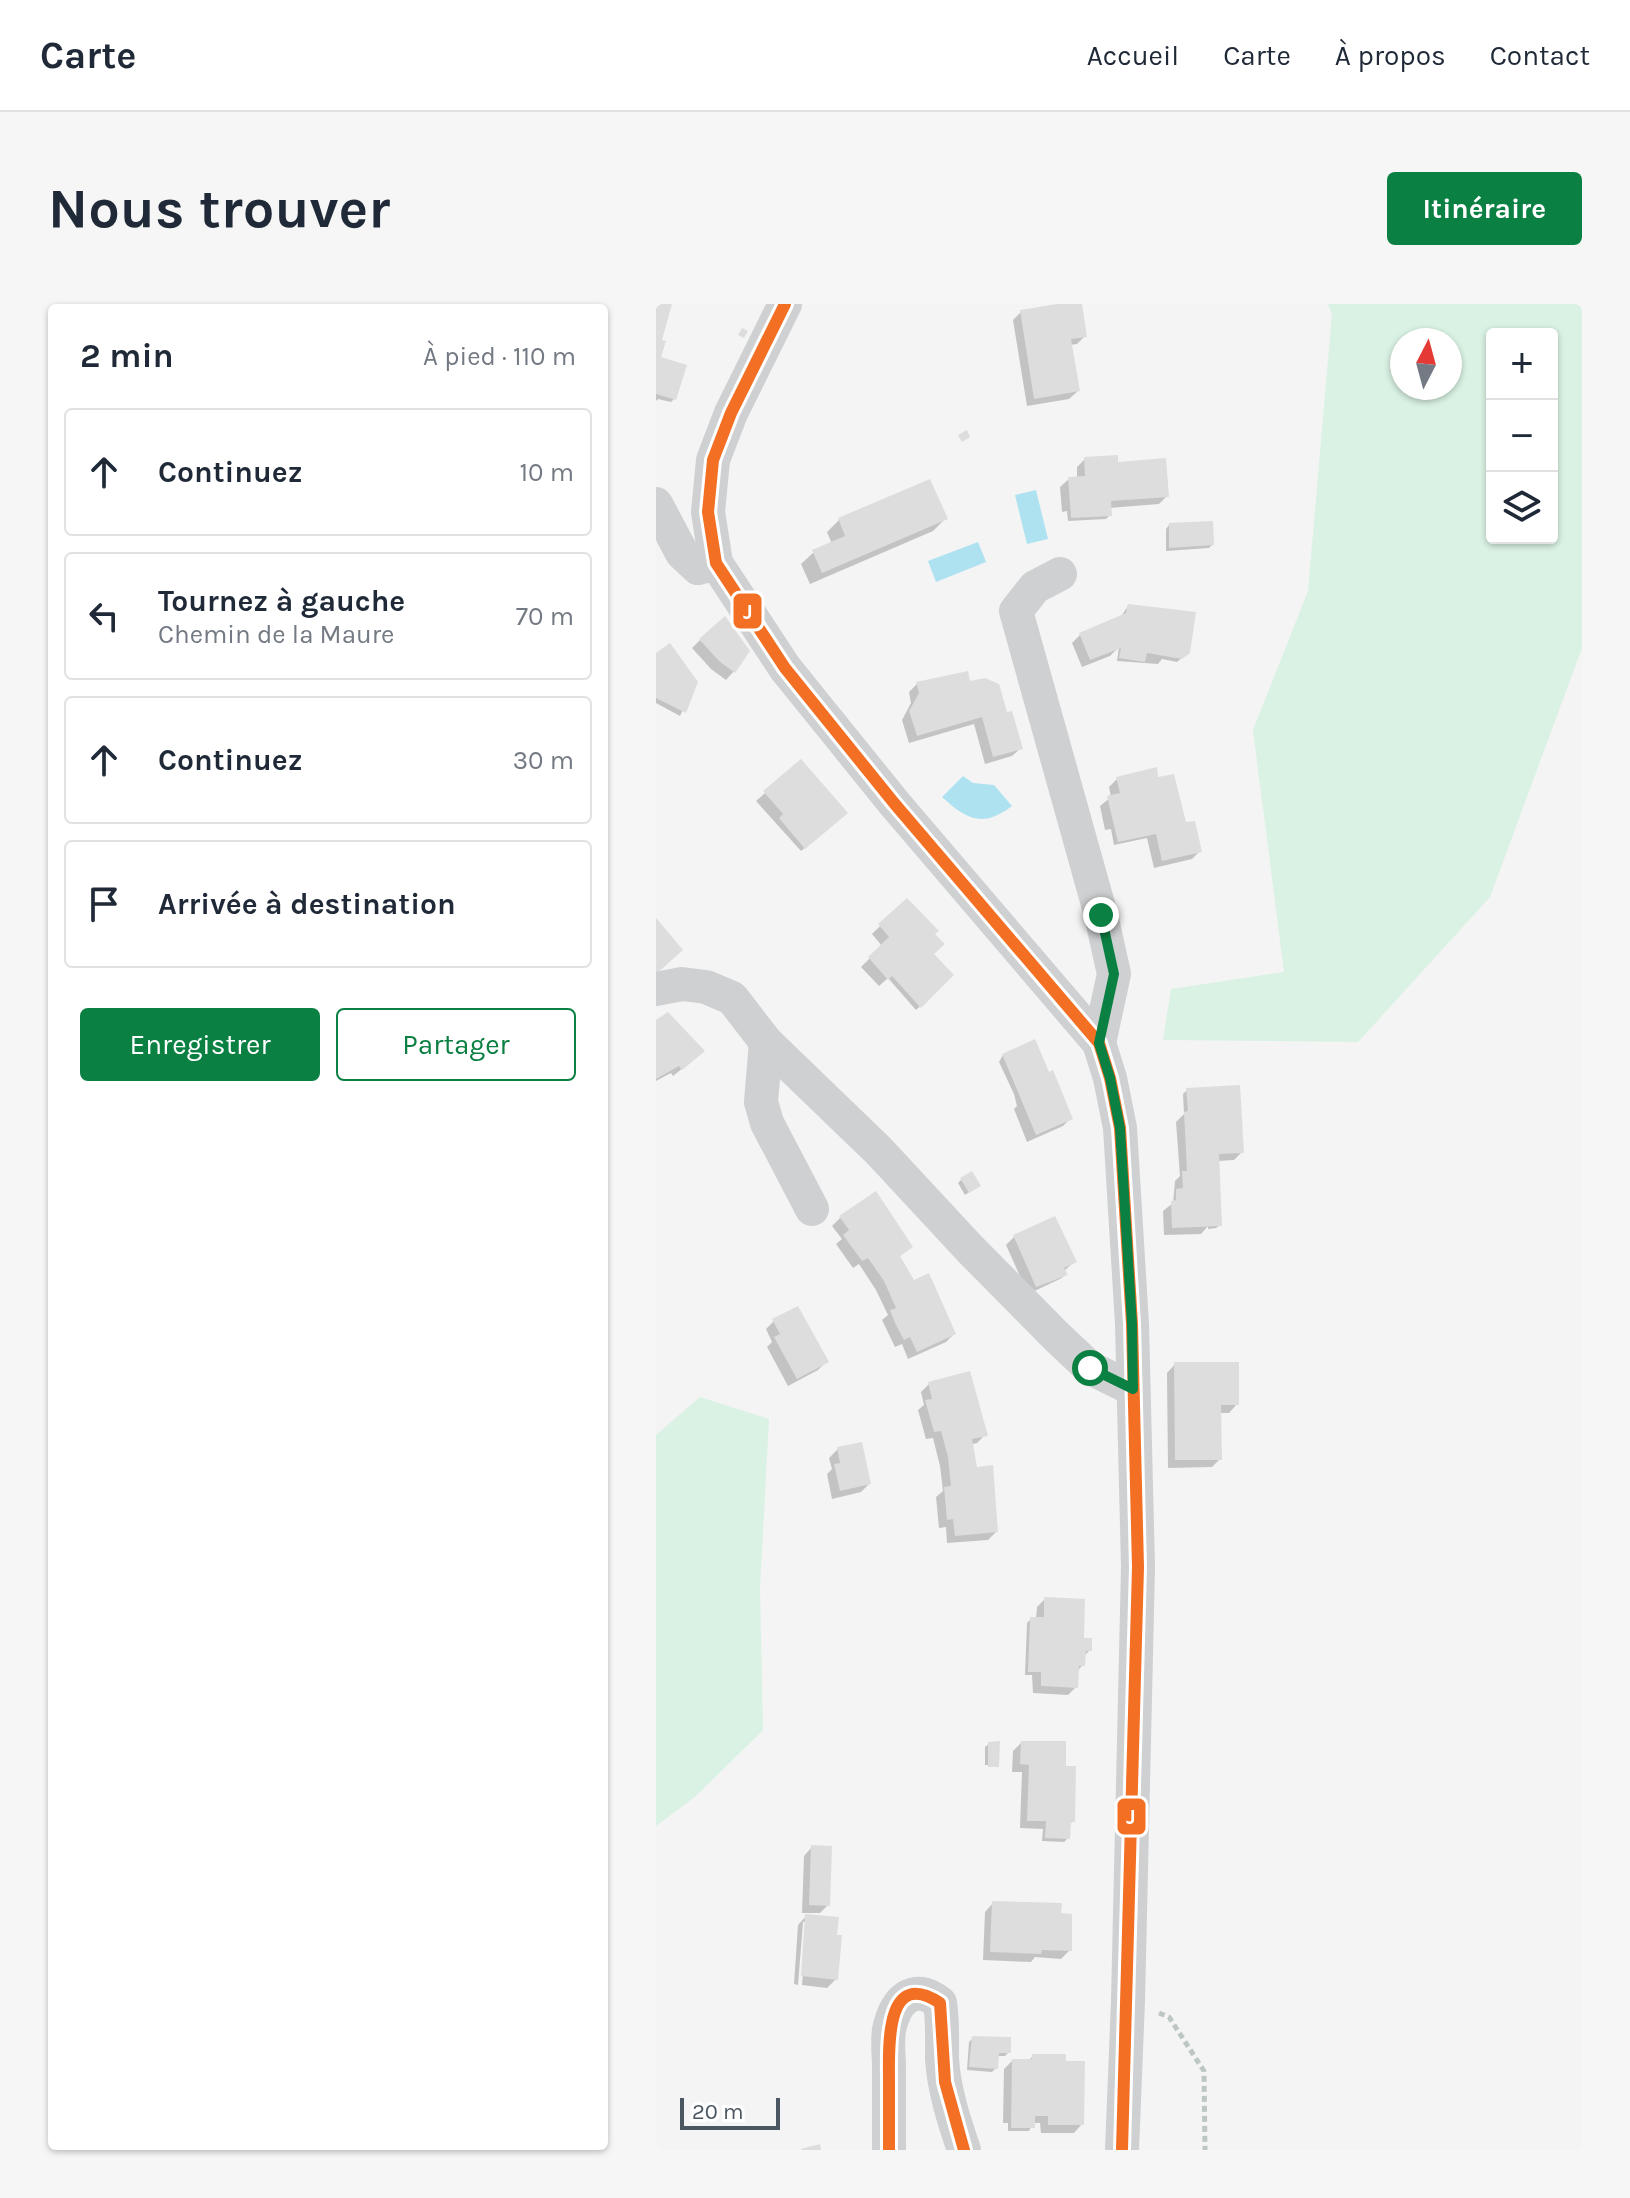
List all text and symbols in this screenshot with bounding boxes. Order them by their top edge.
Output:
text: Carte [40,33,136,78]
text: Accueil [1087,39,1179,72]
text: Carte [1223,39,1291,72]
text: À propos [1335,39,1446,72]
text: Contact [1490,39,1590,72]
button: Itinéraire [1387,172,1582,245]
text: Nous trouver [48,176,390,241]
north arrow [1390,328,1462,400]
map controls [1486,328,1558,544]
button: + [1486,328,1558,400]
text: 2 min [80,336,174,376]
text: À pied · 110 m [423,341,576,372]
button: − [1486,400,1558,472]
icon: ahead [82,450,126,494]
text: Continuez [158,454,303,490]
text: 10 m [519,457,574,488]
button: layers [1486,472,1558,544]
text: Tournez à gauche [158,583,405,619]
line badge: J [732,592,763,630]
icon: left [82,594,126,638]
text: J [743,599,753,625]
text: 70 m [516,601,574,632]
text: Chemin de la Maure [158,619,394,650]
icon: ahead [82,738,126,782]
text: Continuez [158,742,303,778]
text: 30 m [513,745,574,776]
icon: arrive [82,882,126,926]
text: Arrivée à destination [158,886,456,922]
route end [1083,897,1119,933]
button: Enregistrer [80,1008,320,1081]
button: Partager [336,1008,576,1081]
route start [1072,1350,1108,1386]
line badge: J [1116,1797,1147,1836]
text: J [1126,1804,1136,1830]
scale bar [680,2094,780,2130]
text: 20 m [692,2099,744,2125]

